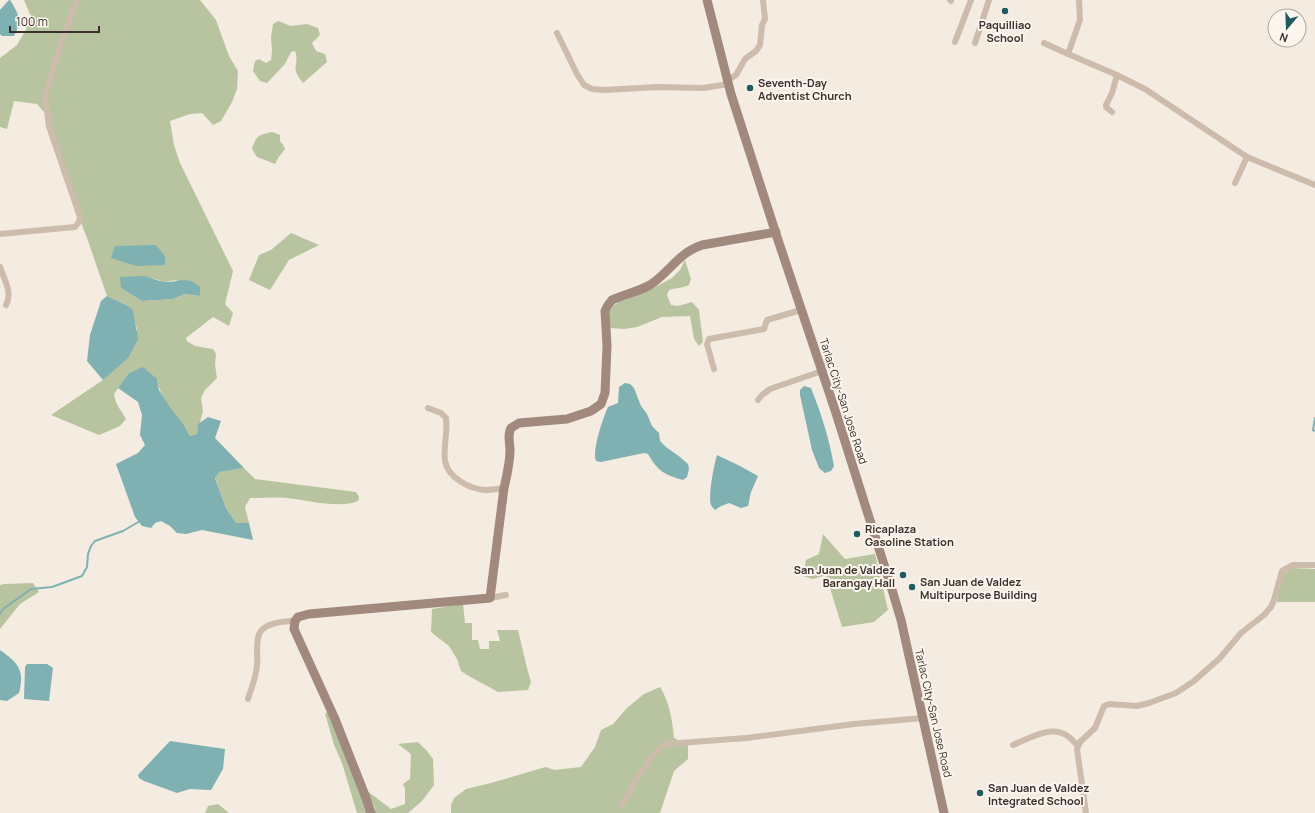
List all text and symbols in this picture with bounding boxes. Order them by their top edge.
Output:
marker: Paquilliao School [1000,6,1010,16]
scale bar [10,8,99,34]
north arrow [1267,8,1307,48]
text: 100 m [16,13,48,30]
place label: Paquilliao School [979,17,1031,45]
text: N [1277,30,1290,46]
place label: Seventh-Day Adventist Church [758,75,852,103]
marker: Seventh-Day Adventist Church [745,83,755,93]
street label: Tarlac City-San Jose Road [817,336,871,466]
place label: Ricaplaza Gasoline Station [865,521,954,549]
marker: Ricaplaza Gasoline Station [852,529,862,539]
place label: San Juan de Valdez Barangay Hall [794,562,895,590]
marker: San Juan de Valdez Barangay Hall [898,570,908,580]
place label: San Juan de Valdez Multipurpose Building [920,574,1037,602]
marker: San Juan de Valdez Multipurpose Building [907,582,917,592]
street label: Tarlac City-San Jose Road [912,647,956,779]
place label: San Juan de Valdez Integrated School [988,780,1089,808]
marker: San Juan de Valdez Integrated School [975,788,985,798]

